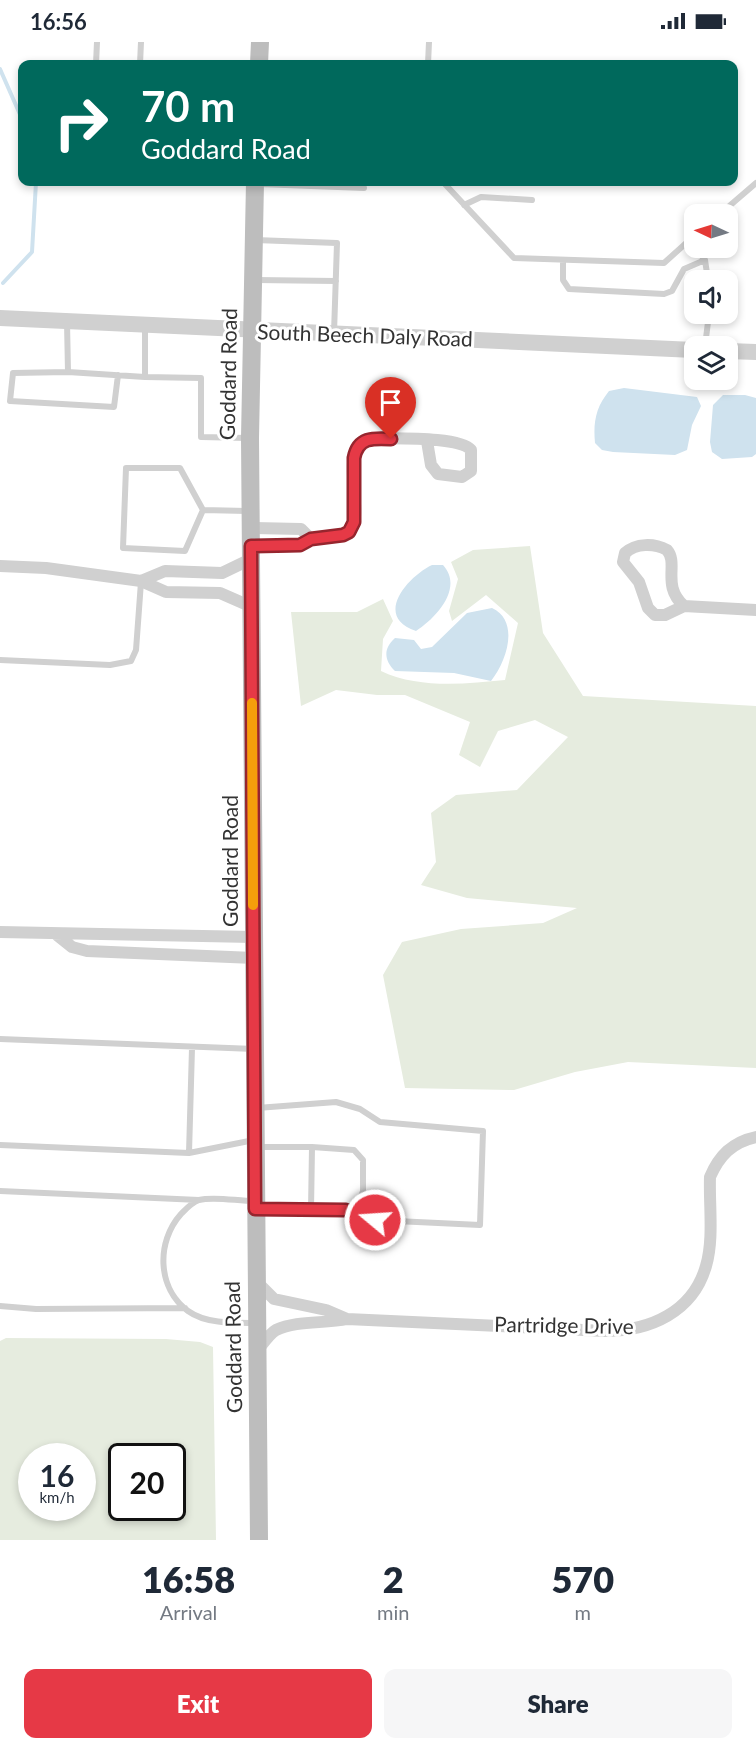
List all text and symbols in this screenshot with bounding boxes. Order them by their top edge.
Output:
text: 16:56 [30,8,87,35]
text: 70 m [141,81,235,131]
icon: right [42,84,120,162]
text: Goddard Road [141,132,311,165]
north arrow [684,204,738,258]
map controls [684,204,738,390]
button: sound [684,270,738,324]
street label: Goddard Road [214,308,241,440]
street label: South Beech Daly Road [257,318,473,351]
button: layers [684,336,738,390]
pin [365,377,416,439]
icon: arrive [374,386,407,419]
street label: Goddard Road [217,795,242,927]
position arrow [343,1188,407,1252]
street label: Goddard Road [219,1281,246,1413]
street label: Partridge Drive [494,1311,634,1338]
speed limit sign: 20 [108,1443,186,1521]
text: 16 [40,1457,74,1493]
text: km/h [39,1488,75,1506]
text: 16:58 [142,1557,235,1601]
text: 2 [383,1557,404,1601]
text: 570 [551,1557,614,1601]
text: Arrival [160,1600,217,1624]
text: min [377,1600,409,1624]
text: m [574,1600,591,1624]
button: Exit [24,1669,372,1738]
button: Share [384,1669,732,1738]

